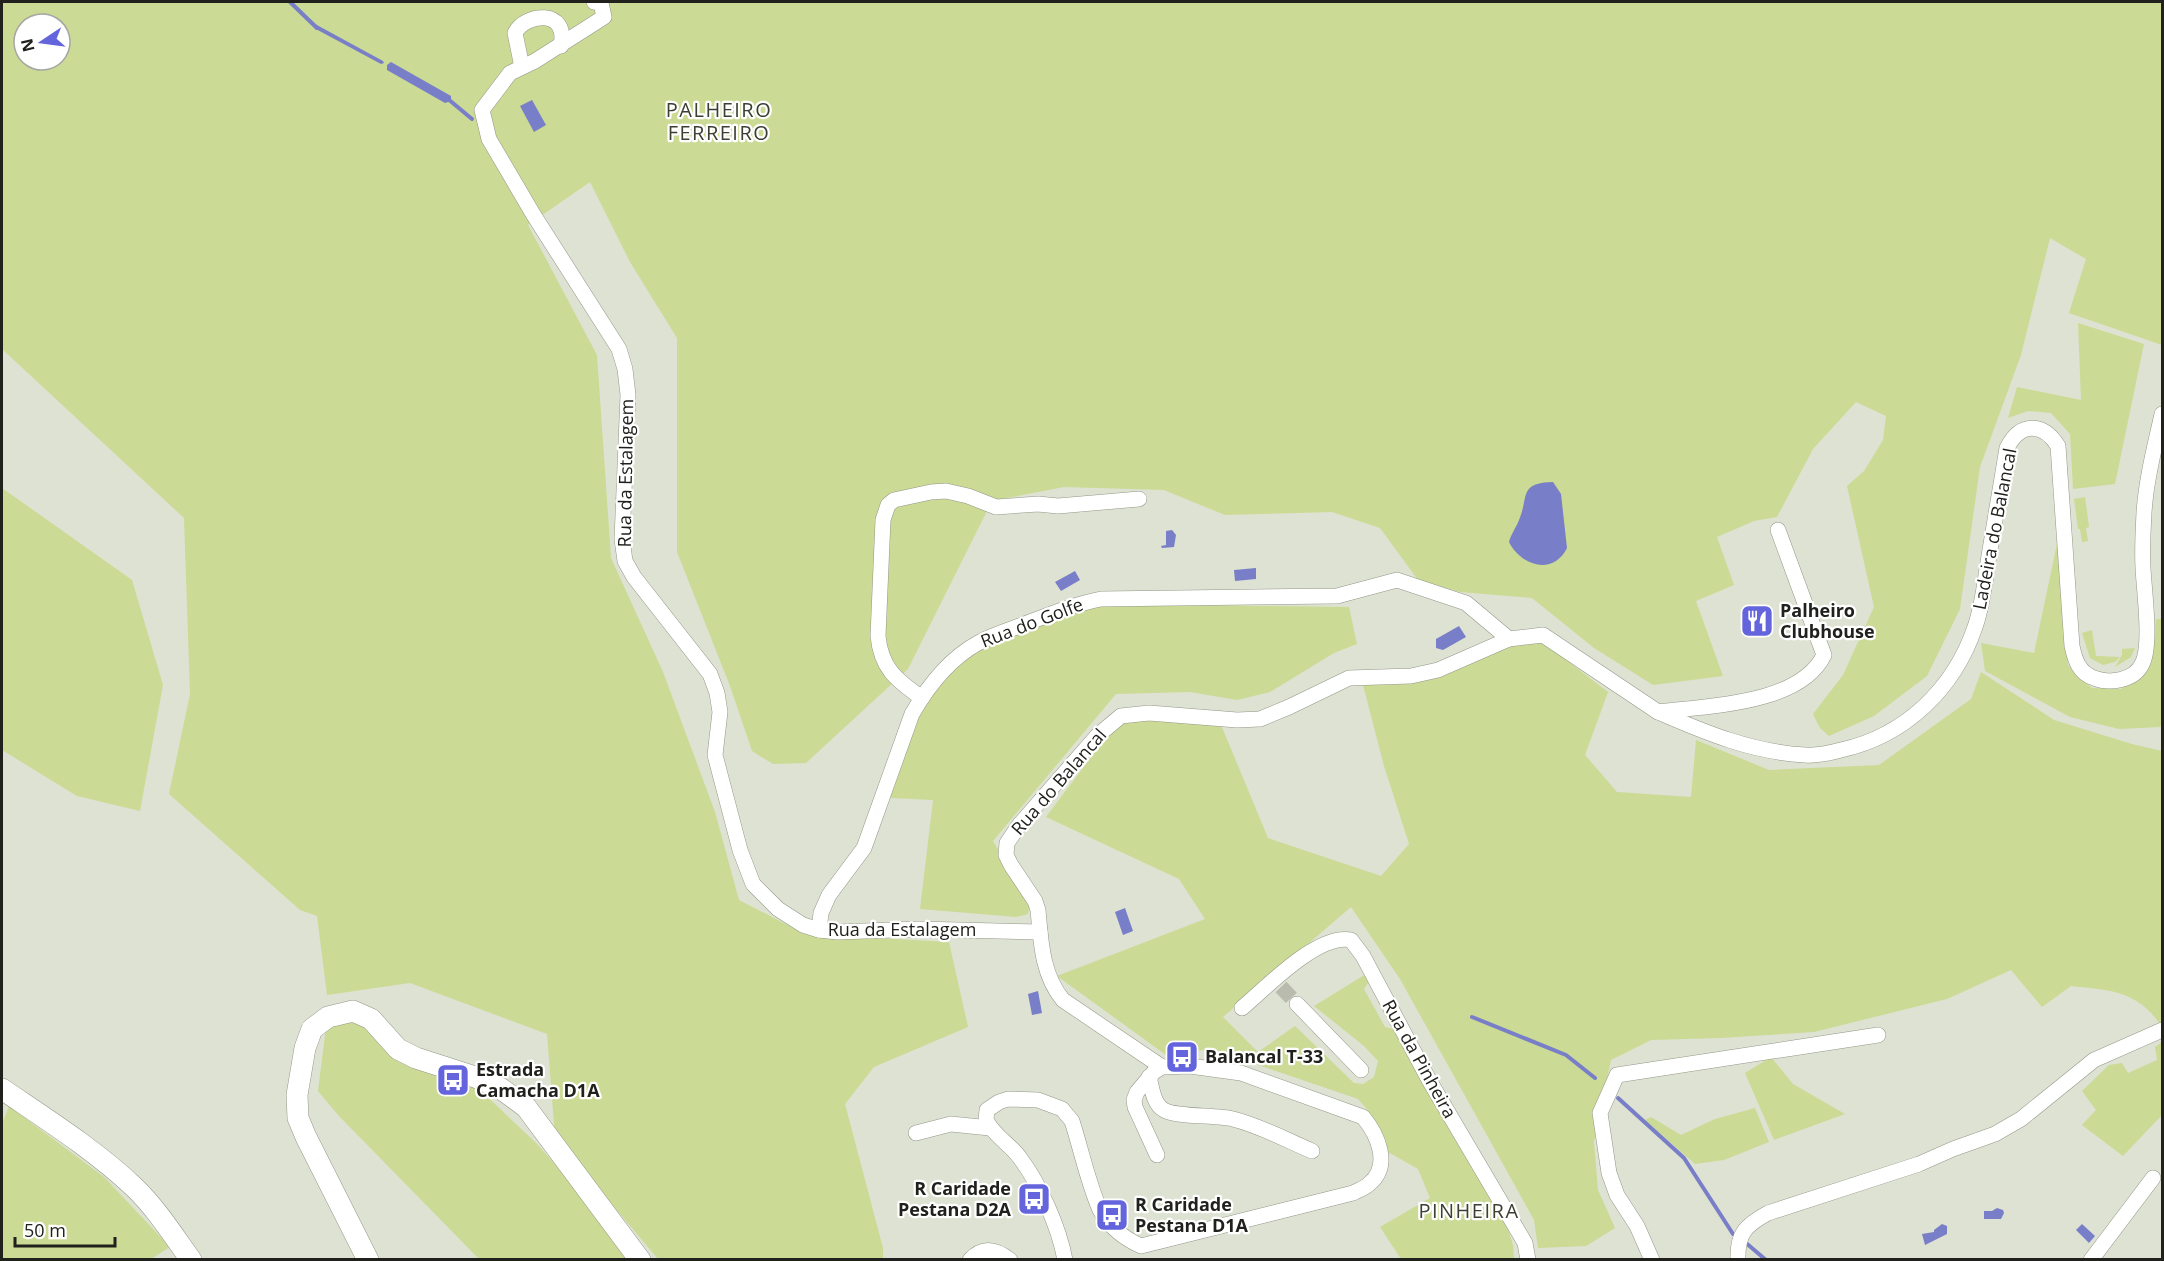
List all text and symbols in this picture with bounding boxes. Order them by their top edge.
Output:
north arrow [12,12,72,72]
text: N [15,37,40,54]
district label: PALHEIRO FERREIRO [666,96,772,146]
street label: Rua da Estalagem [612,398,638,547]
street label: Ladeira do Balancal [1967,446,2021,612]
street label: Rua do Golfe [977,592,1086,653]
place label: Palheiro Clubhouse [1780,598,1875,643]
restaurant icon: Palheiro Clubhouse [1739,603,1775,639]
street label: Rua do Balancal [1005,723,1111,840]
street label: Rua da Estalagem [828,917,976,941]
street label: Rua da Pinheira [1377,995,1462,1122]
bus stop icon: Balancal T-33 [1164,1039,1200,1075]
place label: Balancal T-33 [1205,1044,1323,1068]
place label: Estrada Camacha D1A [476,1057,600,1102]
bus stop icon: Estrada Camacha D1A [435,1062,471,1098]
place label: R Caridade Pestana D2A [898,1176,1012,1221]
bus stop icon: R Caridade Pestana D2A [1016,1181,1052,1217]
place label: R Caridade Pestana D1A [1135,1192,1249,1237]
bus stop icon: R Caridade Pestana D1A [1094,1197,1130,1233]
district label: PINHEIRA [1418,1197,1520,1224]
scale bar [15,1210,116,1248]
text: 50 m [24,1218,66,1242]

